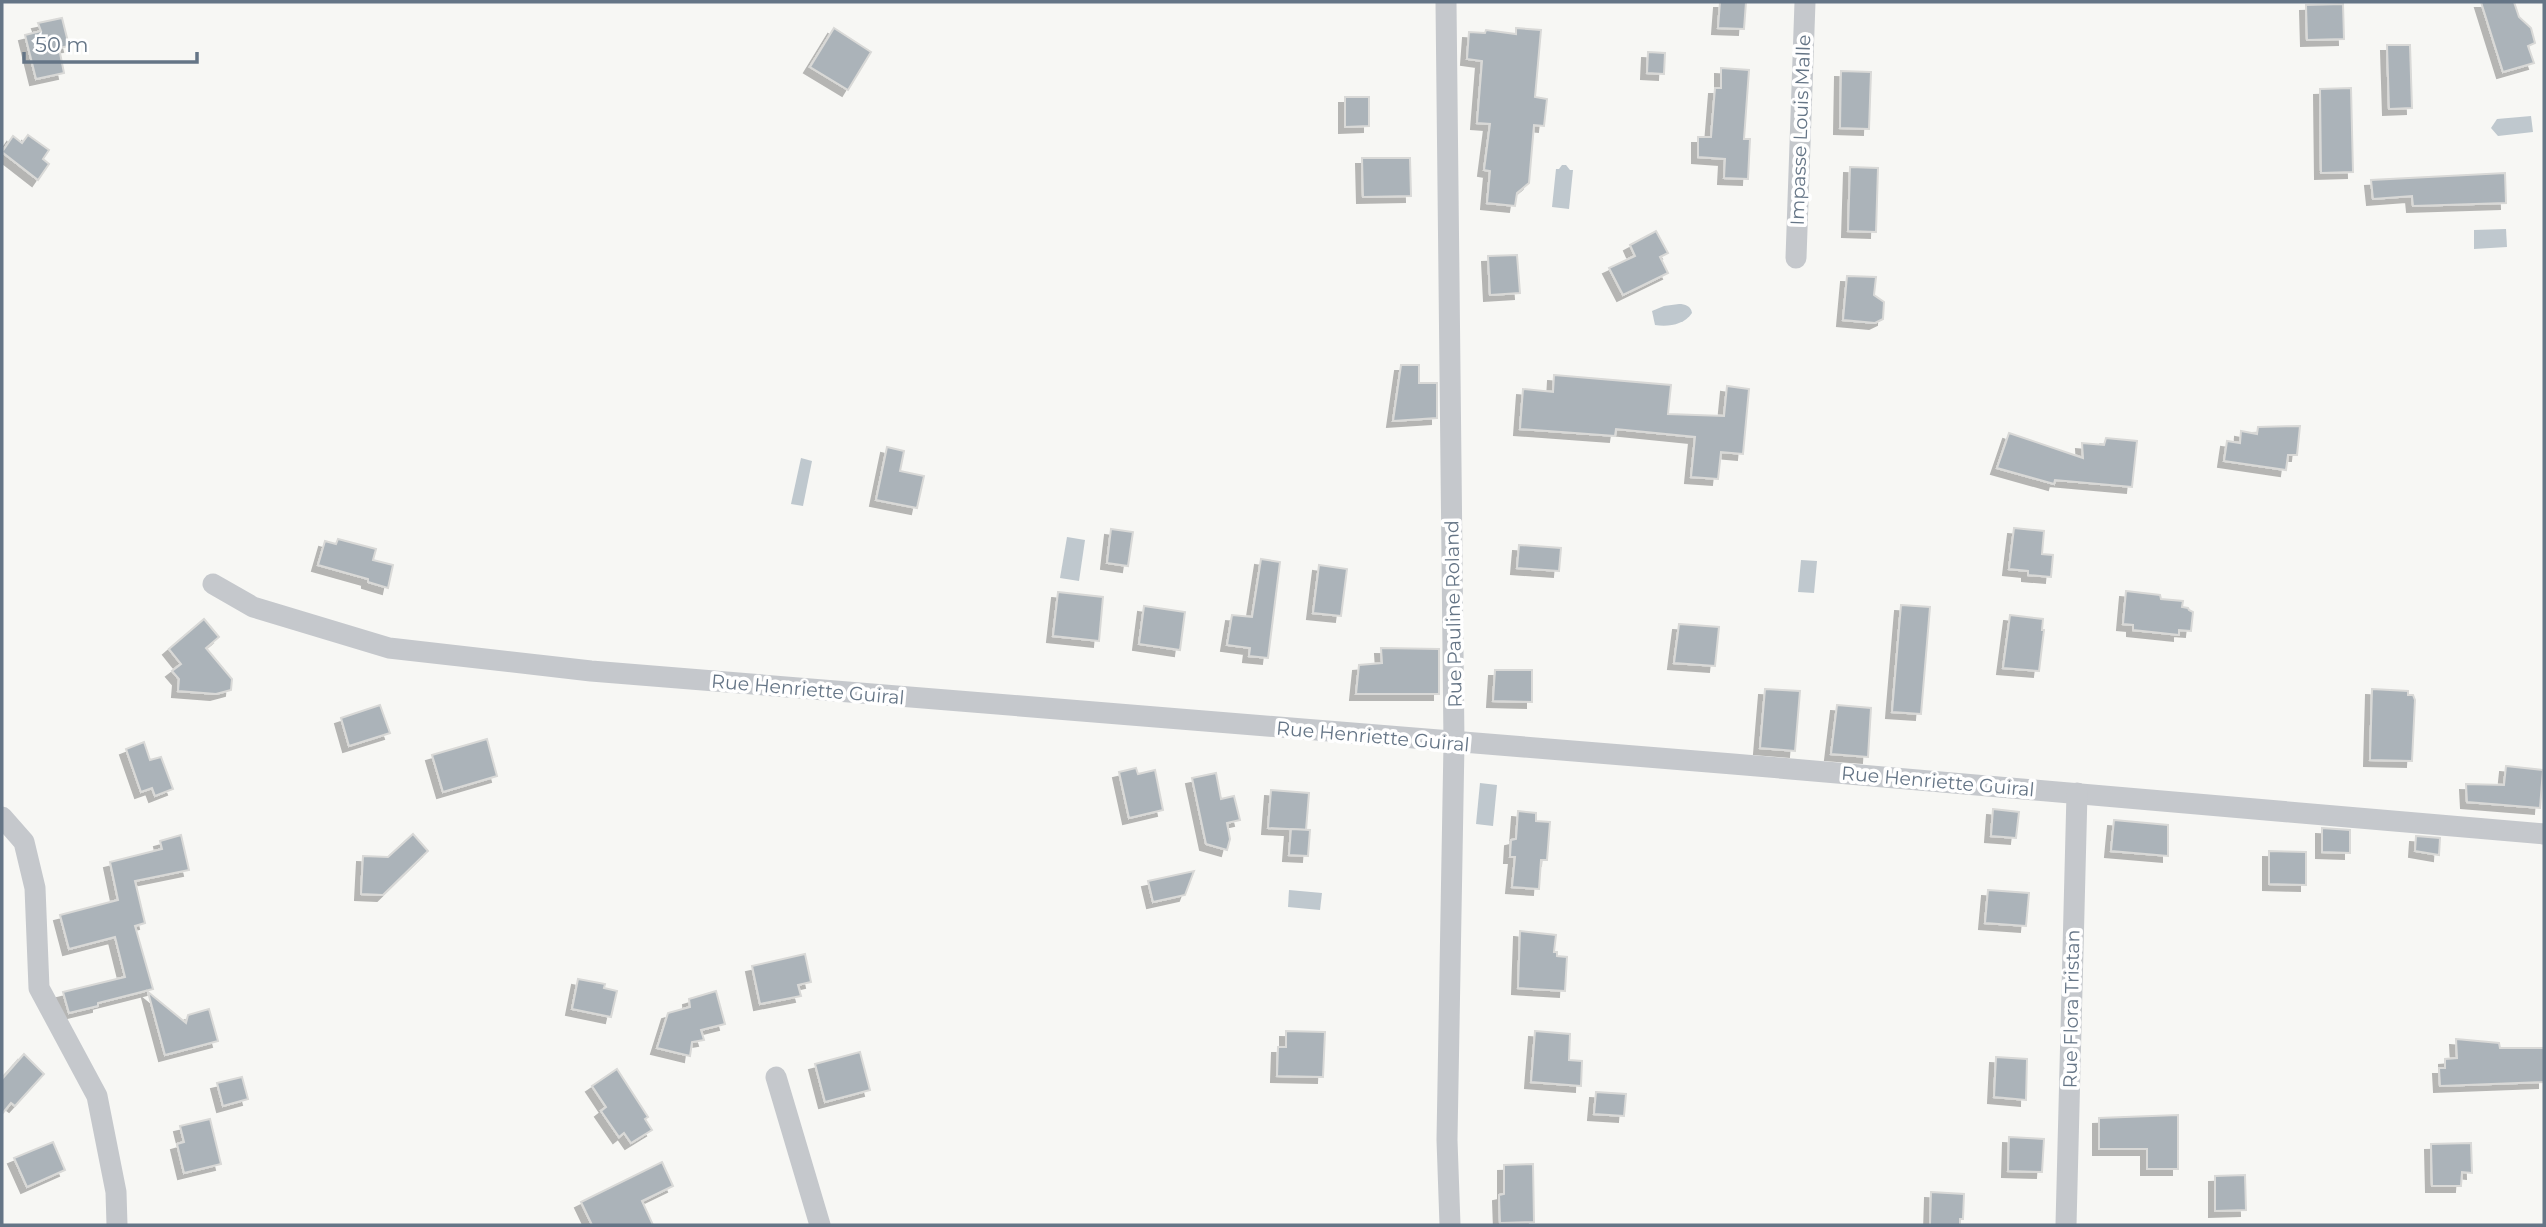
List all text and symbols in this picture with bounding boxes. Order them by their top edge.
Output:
scale bar [24,21,198,65]
text: 50 m [35,32,89,57]
street label: Impasse Louis Malle [1786,34,1815,226]
street label: Rue Pauline Roland [1440,520,1467,708]
street label: Rue Henriette Guiral [710,670,905,709]
street label: Rue Henriette Guiral [1275,717,1470,756]
street label: Rue Henriette Guiral [1840,762,2035,801]
street label: Rue Flora Tristan [2059,929,2084,1089]

